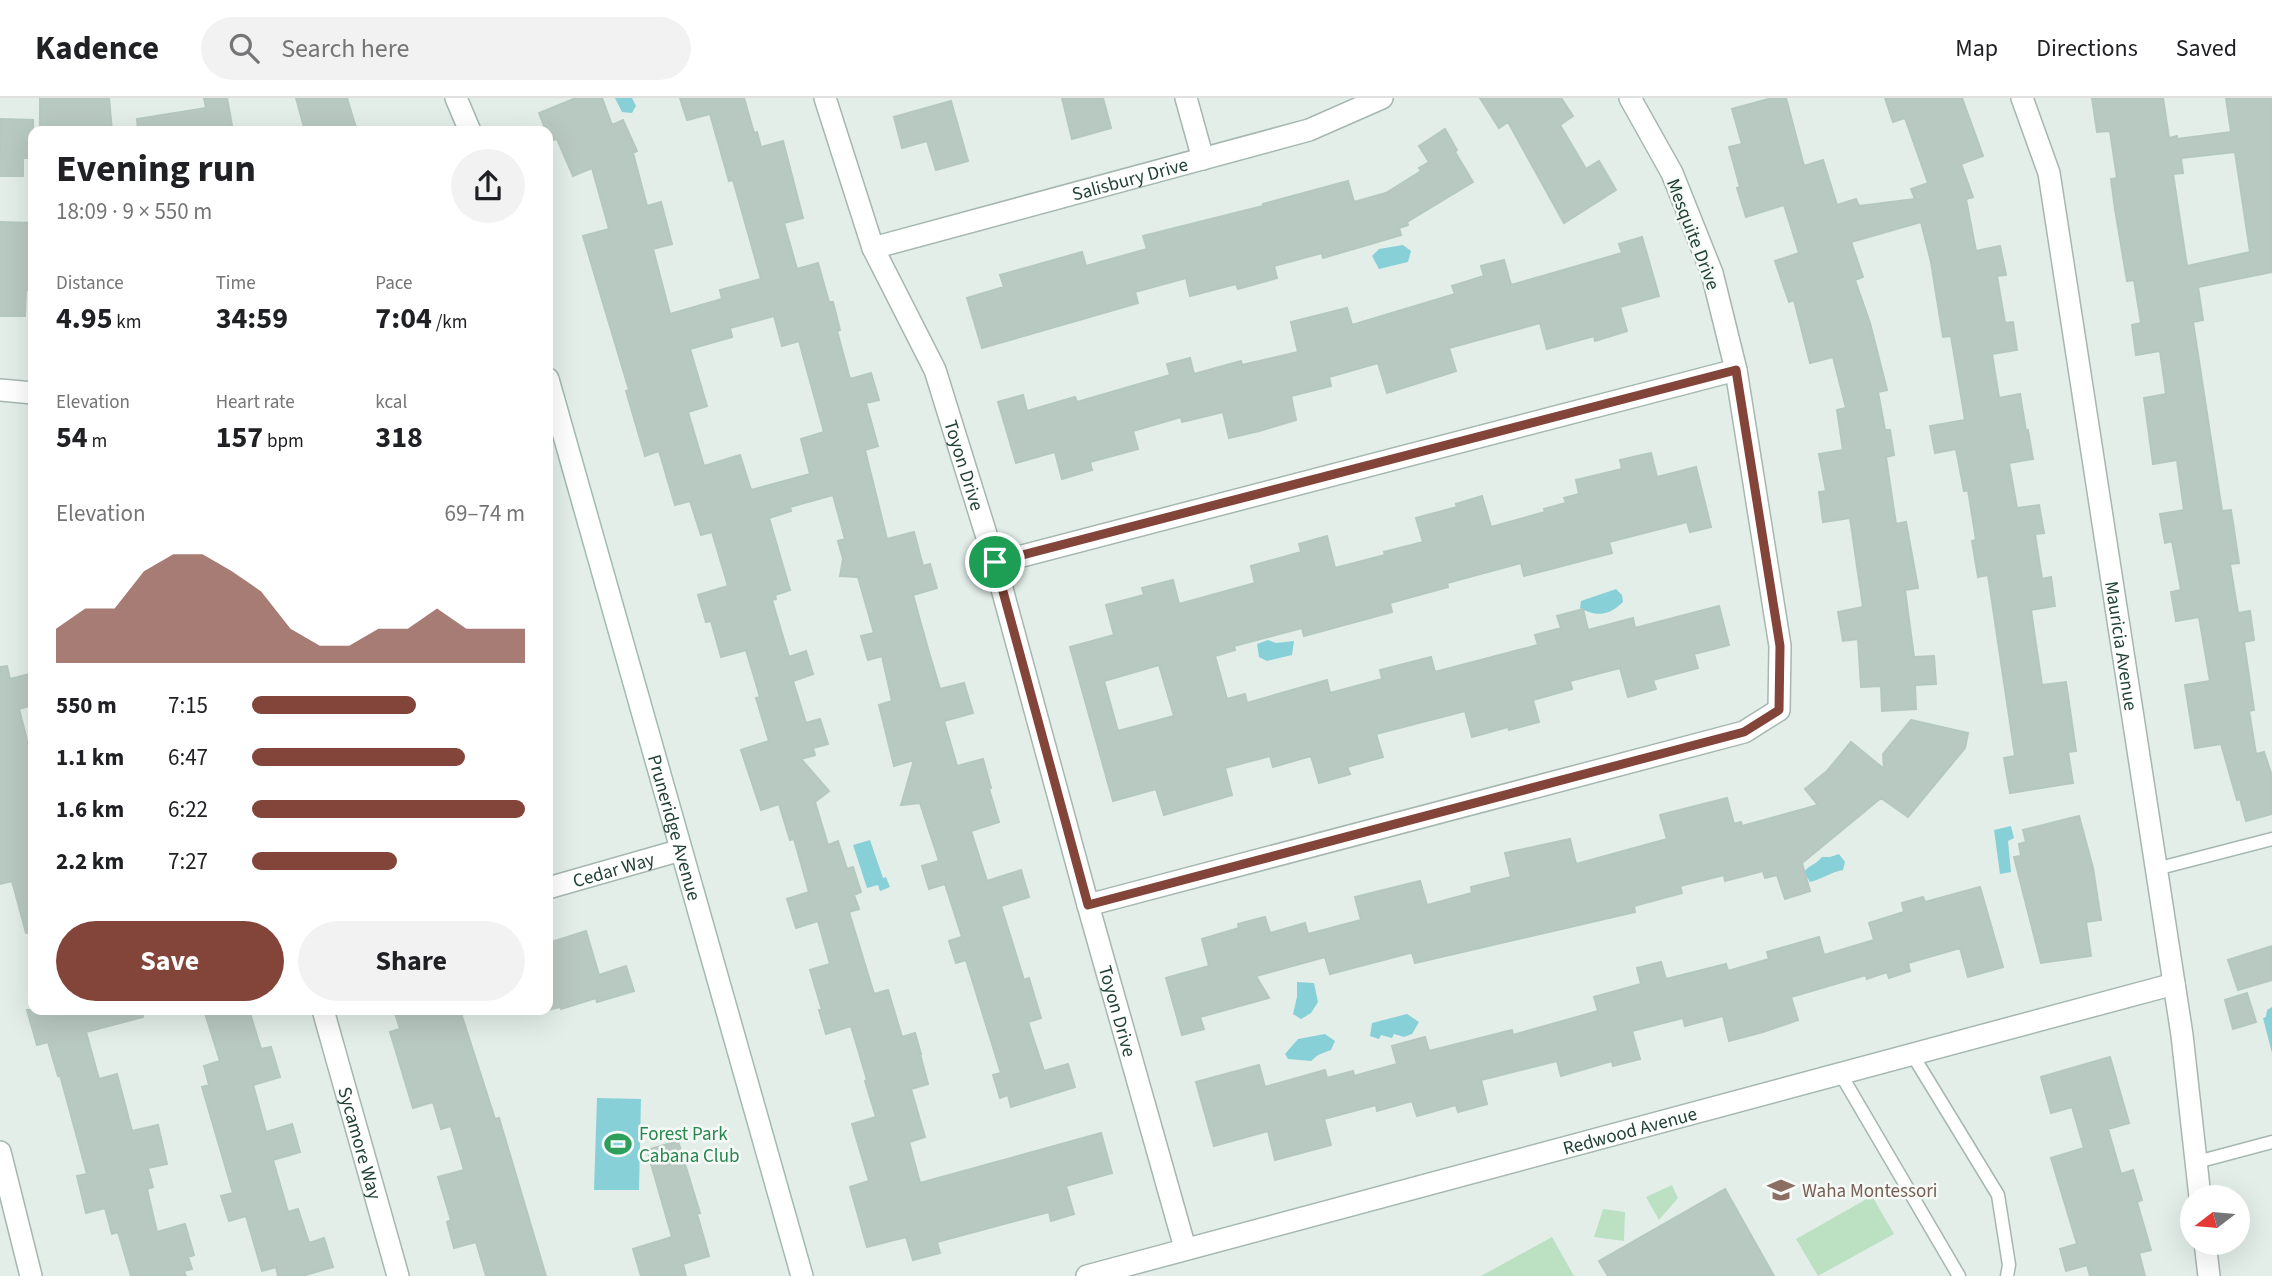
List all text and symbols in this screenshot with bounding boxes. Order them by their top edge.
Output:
search box [201,17,691,80]
text: Kadence [35,25,159,72]
icon: search [225,29,263,67]
text: Search here [281,30,409,67]
text: Map [1955,31,1998,66]
text: Directions [2036,31,2138,66]
text: Saved [2176,31,2237,66]
text: Evening run [56,142,256,196]
button: share [451,149,525,223]
street label: Salisbury Drive [1069,151,1191,209]
street label: Mesquite Drive [1659,175,1726,294]
text: 18:09 · 9 × 550 m [56,195,212,228]
text: Distance [56,270,124,297]
text: Time [216,270,256,297]
text: Pace [375,270,413,297]
text: 4.95 [56,297,113,340]
text: 34:59 [216,297,288,340]
text: 7:04 [375,297,432,340]
text: km [113,309,142,336]
text: /km [432,309,467,336]
text: Elevation [56,389,130,416]
text: Heart rate [216,389,295,416]
text: kcal [375,389,407,416]
text: 54 [56,416,88,459]
text: 157 [216,416,263,459]
text: 318 [375,416,423,459]
street label: Toyon Drive [936,417,990,514]
text: m [88,428,107,455]
text: bpm [263,428,304,455]
text: Elevation [56,497,146,530]
text: 69–74 m [445,497,525,530]
pin [965,532,1025,592]
icon: arrive [976,543,1014,581]
street label: Mauricia Avenue [2097,579,2144,712]
text: 550 m [56,689,117,722]
text: 7:15 [168,689,208,722]
text: 1.1 km [56,741,124,774]
text: 6:47 [168,741,208,774]
street label: Pruneridge Avenue [640,752,707,904]
text: 1.6 km [56,793,124,826]
text: 6:22 [168,793,208,826]
text: 2.2 km [56,845,124,878]
text: 7:27 [168,845,208,878]
street label: Cedar Way [570,846,658,895]
button: Save [56,921,284,1001]
button: Share [298,921,525,1001]
street label: Toyon Drive [1091,963,1142,1060]
street label: Sycamore Way [330,1084,388,1203]
street label: Redwood Avenue [1560,1101,1700,1163]
place label: Forest Park Cabana Club [639,1121,740,1170]
sports icon: Forest Park Cabana Club [603,1129,633,1159]
school or university icon: Waha Montessori [1766,1175,1796,1205]
place label: Waha Montessori [1802,1178,1938,1205]
north arrow [2180,1185,2250,1255]
map controls [2180,1185,2250,1255]

